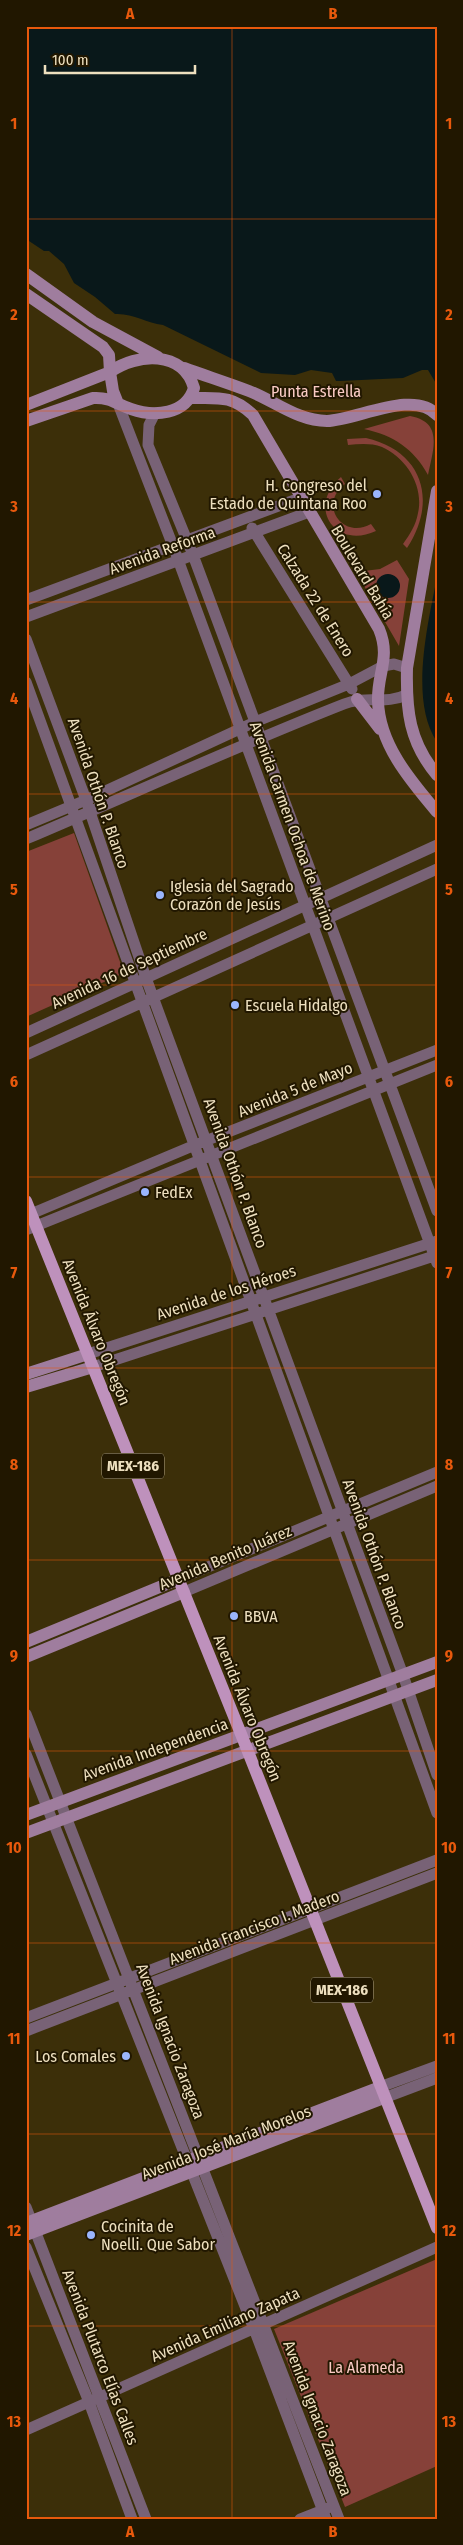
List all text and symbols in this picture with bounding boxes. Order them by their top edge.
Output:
text: A [125,4,135,23]
text: B [329,4,338,23]
scale bar [45,42,195,74]
text: 100 m [52,51,89,69]
text: 1 [11,114,17,133]
text: 1 [446,114,452,133]
text: 2 [9,305,18,324]
text: 2 [444,305,453,324]
park label: Punta Estrella [271,382,361,401]
place label: H. Congreso del Estado de Quintana Roo [210,476,367,513]
marker: H. Congreso del Estado de Quintana Roo [371,488,383,500]
text: 3 [9,497,18,516]
text: 3 [444,497,453,516]
street label: Avenida Reforma [107,522,218,578]
street label: Boulevard Bahía [327,522,398,623]
street label: Calzada 22 de Enero [273,540,358,660]
text: 4 [10,689,18,708]
text: 4 [445,689,453,708]
street label: Avenida Othón P. Blanco [64,715,133,871]
street label: Avenida Carmen Ochoa de Merino [246,719,339,933]
place label: Iglesia del Sagrado Corazón de Jesús [170,877,294,914]
text: 5 [10,880,18,899]
text: 5 [445,880,453,899]
marker: Iglesia del Sagrado Corazón de Jesús [154,889,166,901]
street label: Avenida 16 de Septiembre [48,924,210,1013]
place label: Escuela Hidalgo [245,996,348,1015]
marker: Escuela Hidalgo [229,999,241,1011]
street label: Avenida 5 de Mayo [235,1058,355,1121]
text: 6 [10,1072,18,1091]
text: 6 [445,1072,453,1091]
street label: Avenida Othón P. Blanco [200,1096,271,1251]
place label: FedEx [155,1183,192,1202]
marker: FedEx [139,1186,151,1198]
street label: Avenida Álvaro Obregón [58,1256,135,1408]
street label: Avenida de los Héroes [154,1261,298,1324]
text: 7 [11,1263,18,1282]
text: 7 [446,1263,453,1282]
road number: MEX-186 [102,1454,164,1478]
text: 8 [10,1455,19,1474]
text: 8 [445,1455,454,1474]
street label: Avenida Othón P. Blanco [339,1477,410,1632]
street label: Avenida Benito Juárez [156,1521,294,1594]
place label: BBVA [244,1607,278,1626]
marker: BBVA [228,1610,240,1622]
street label: Avenida Álvaro Obregón [209,1632,286,1784]
text: 9 [10,1646,18,1665]
text: 9 [445,1646,453,1665]
street label: Avenida Independencia [80,1714,231,1785]
text: 10 [6,1838,22,1857]
text: 10 [441,1838,457,1857]
street label: Avenida Francisco I. Madero [166,1886,342,1969]
street label: Avenida Ignacio Zaragoza [132,1961,209,2122]
road number: MEX-186 [311,1978,373,2002]
text: 11 [7,2029,21,2048]
text: 11 [442,2029,456,2048]
place label: Los Comales [35,2047,116,2066]
marker: Los Comales [120,2050,132,2062]
street label: Avenida José María Morelos [139,2101,314,2184]
place label: Cocinita de Noelli. Que Sabor [101,2217,215,2254]
text: 12 [7,2221,22,2240]
text: 12 [442,2221,457,2240]
marker: Cocinita de Noelli. Que Sabor [85,2229,97,2241]
street label: Avenida Plutarco Elías Calles [58,2267,143,2448]
street label: Avenida Emiliano Zapata [148,2283,303,2366]
street label: Avenida Ignacio Zaragoza [279,2338,356,2499]
park label: La Alameda [328,2358,404,2377]
text: 13 [7,2412,22,2431]
text: 13 [442,2412,457,2431]
text: A [125,2522,135,2541]
text: B [329,2522,338,2541]

